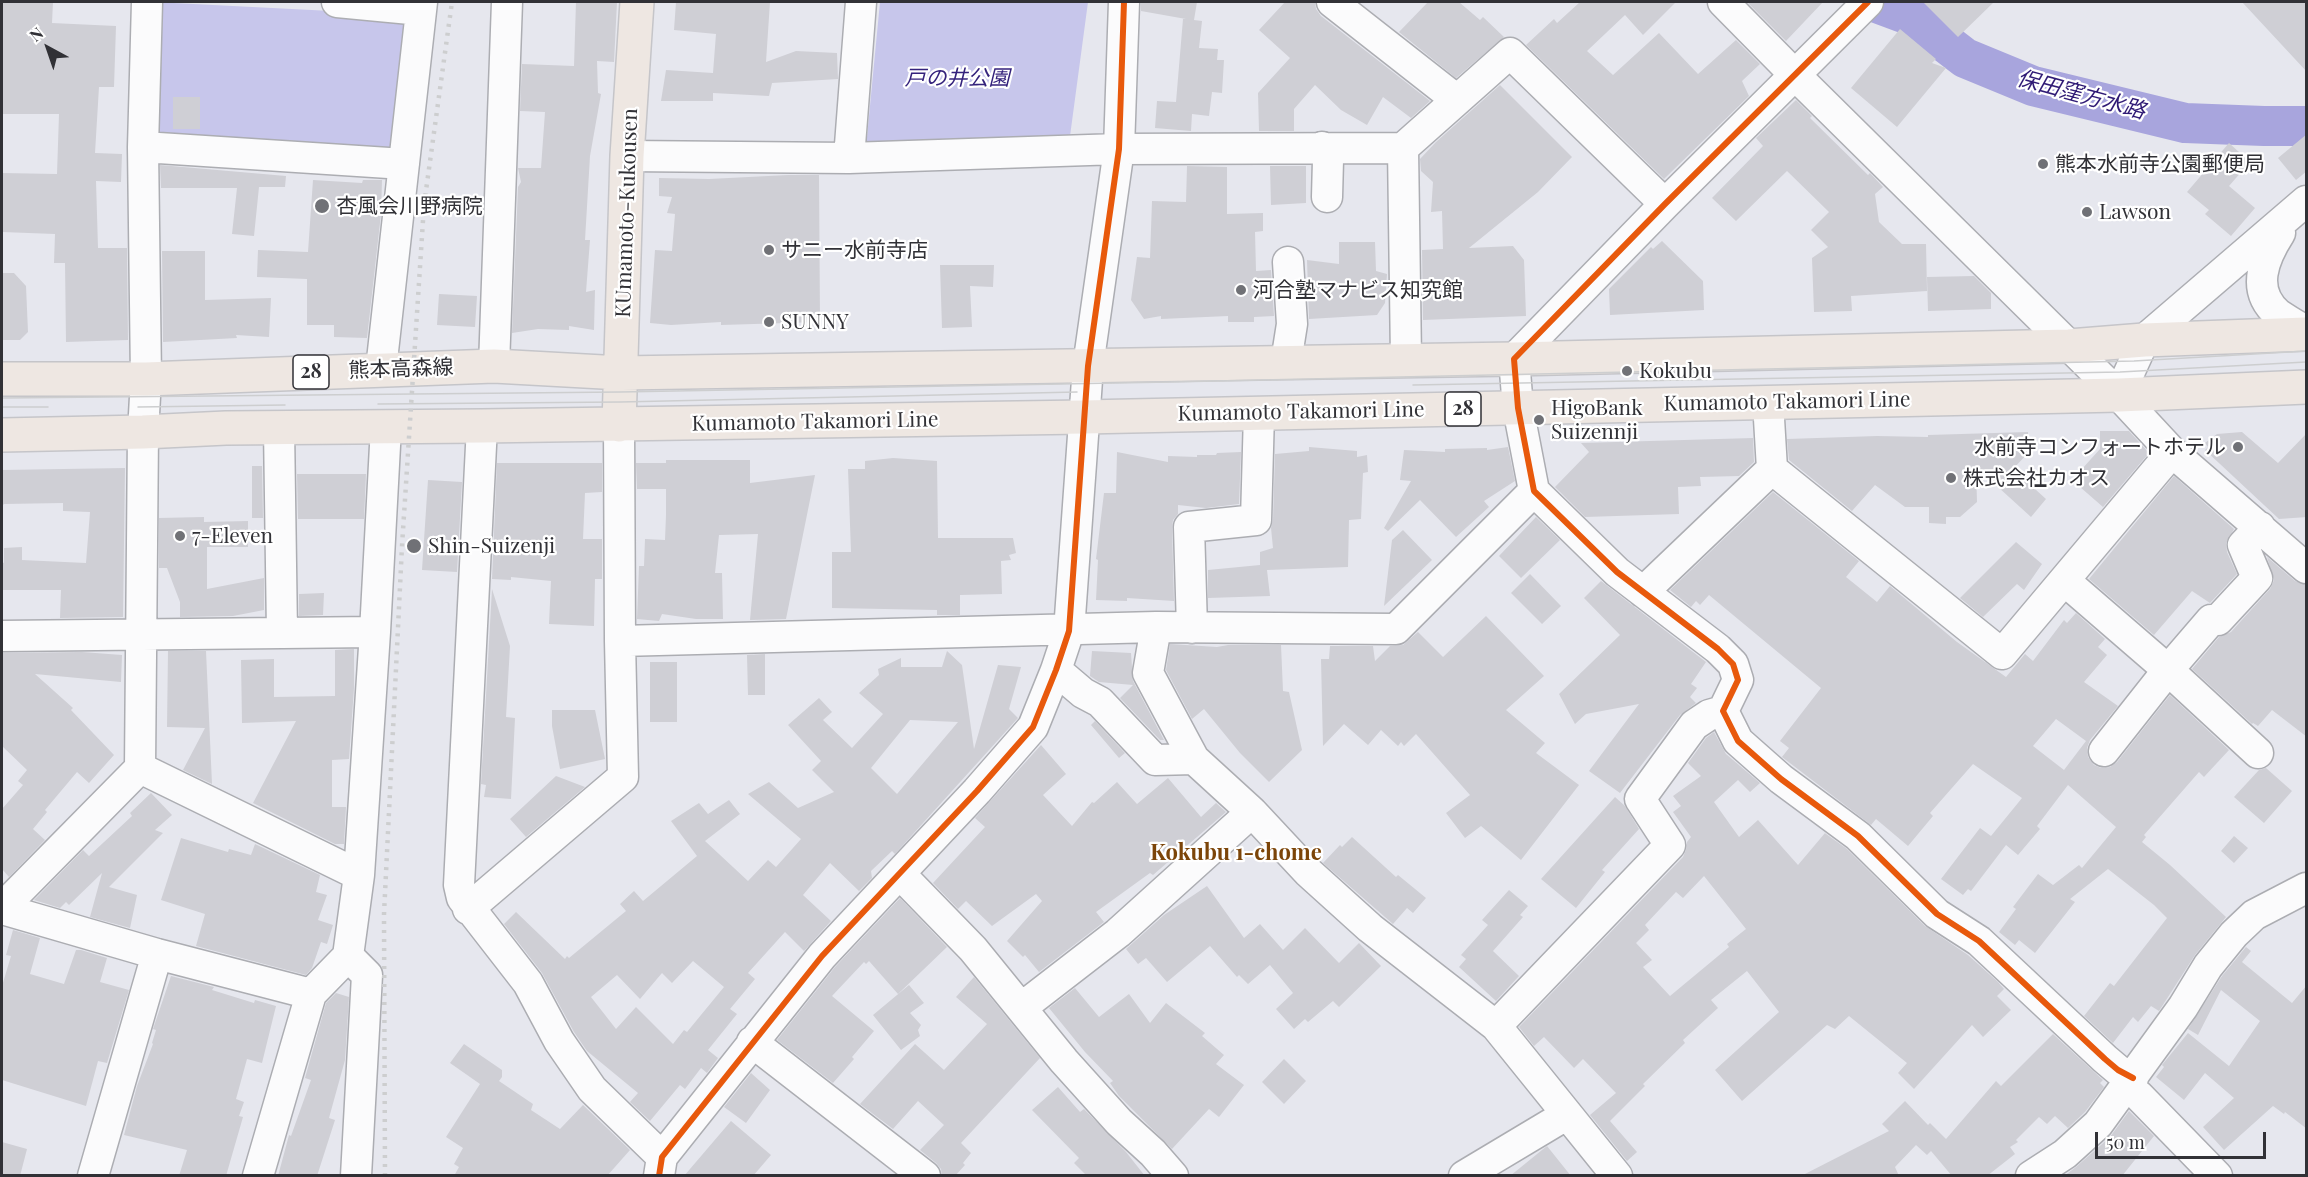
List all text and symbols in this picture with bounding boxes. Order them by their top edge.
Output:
north arrow [18,18,78,78]
text: N [25,22,47,46]
park label: 戸の井公園 [905,65,1009,91]
water label: 保田窪方水路 [2014,65,2148,125]
street label: KUmamoto-Kukousen [611,108,643,318]
place label: 熊本水前寺公園郵便局 [2055,151,2265,177]
marker: 熊本水前寺公園郵便局 [2036,157,2050,171]
place label: 杏風会川野病院 [336,193,483,219]
marker: 杏風会川野病院 [313,197,331,215]
place label: Lawson [2099,199,2171,225]
marker: Lawson [2080,205,2094,219]
place label: サニー水前寺店 [781,237,928,263]
marker: サニー水前寺店 [762,243,776,257]
place label: 河合塾マナビス知究館 [1253,277,1463,303]
marker: 河合塾マナビス知究館 [1234,283,1248,297]
place label: SUNNY [781,309,849,335]
marker: SUNNY [762,315,776,329]
road number: 28 [293,355,329,389]
street label: 熊本高森線 [348,355,454,383]
place label: Kokubu [1639,358,1712,384]
marker: Kokubu [1620,364,1634,378]
street label: Kumamoto Takamori Line [1663,387,1911,417]
road number: 28 [1445,392,1481,426]
place label: HigoBank Suizennji [1551,395,1643,445]
street label: Kumamoto Takamori Line [1177,397,1425,427]
street label: Kumamoto Takamori Line [691,407,939,437]
marker: HigoBank Suizennji [1532,413,1546,427]
place label: 水前寺コンフォートホテル [1974,434,2226,460]
marker: 水前寺コンフォートホテル [2231,440,2245,454]
place label: 株式会社カオス [1963,465,2110,491]
marker: 株式会社カオス [1944,471,1958,485]
place label: 7-Eleven [192,523,273,549]
marker: 7-Eleven [173,529,187,543]
place label: Shin-Suizenji [428,533,555,559]
marker: Shin-Suizenji [405,537,423,555]
district label: Kokubu 1-chome [1150,840,1322,866]
scale bar [2098,1120,2269,1158]
text: 50 m [2106,1130,2145,1154]

